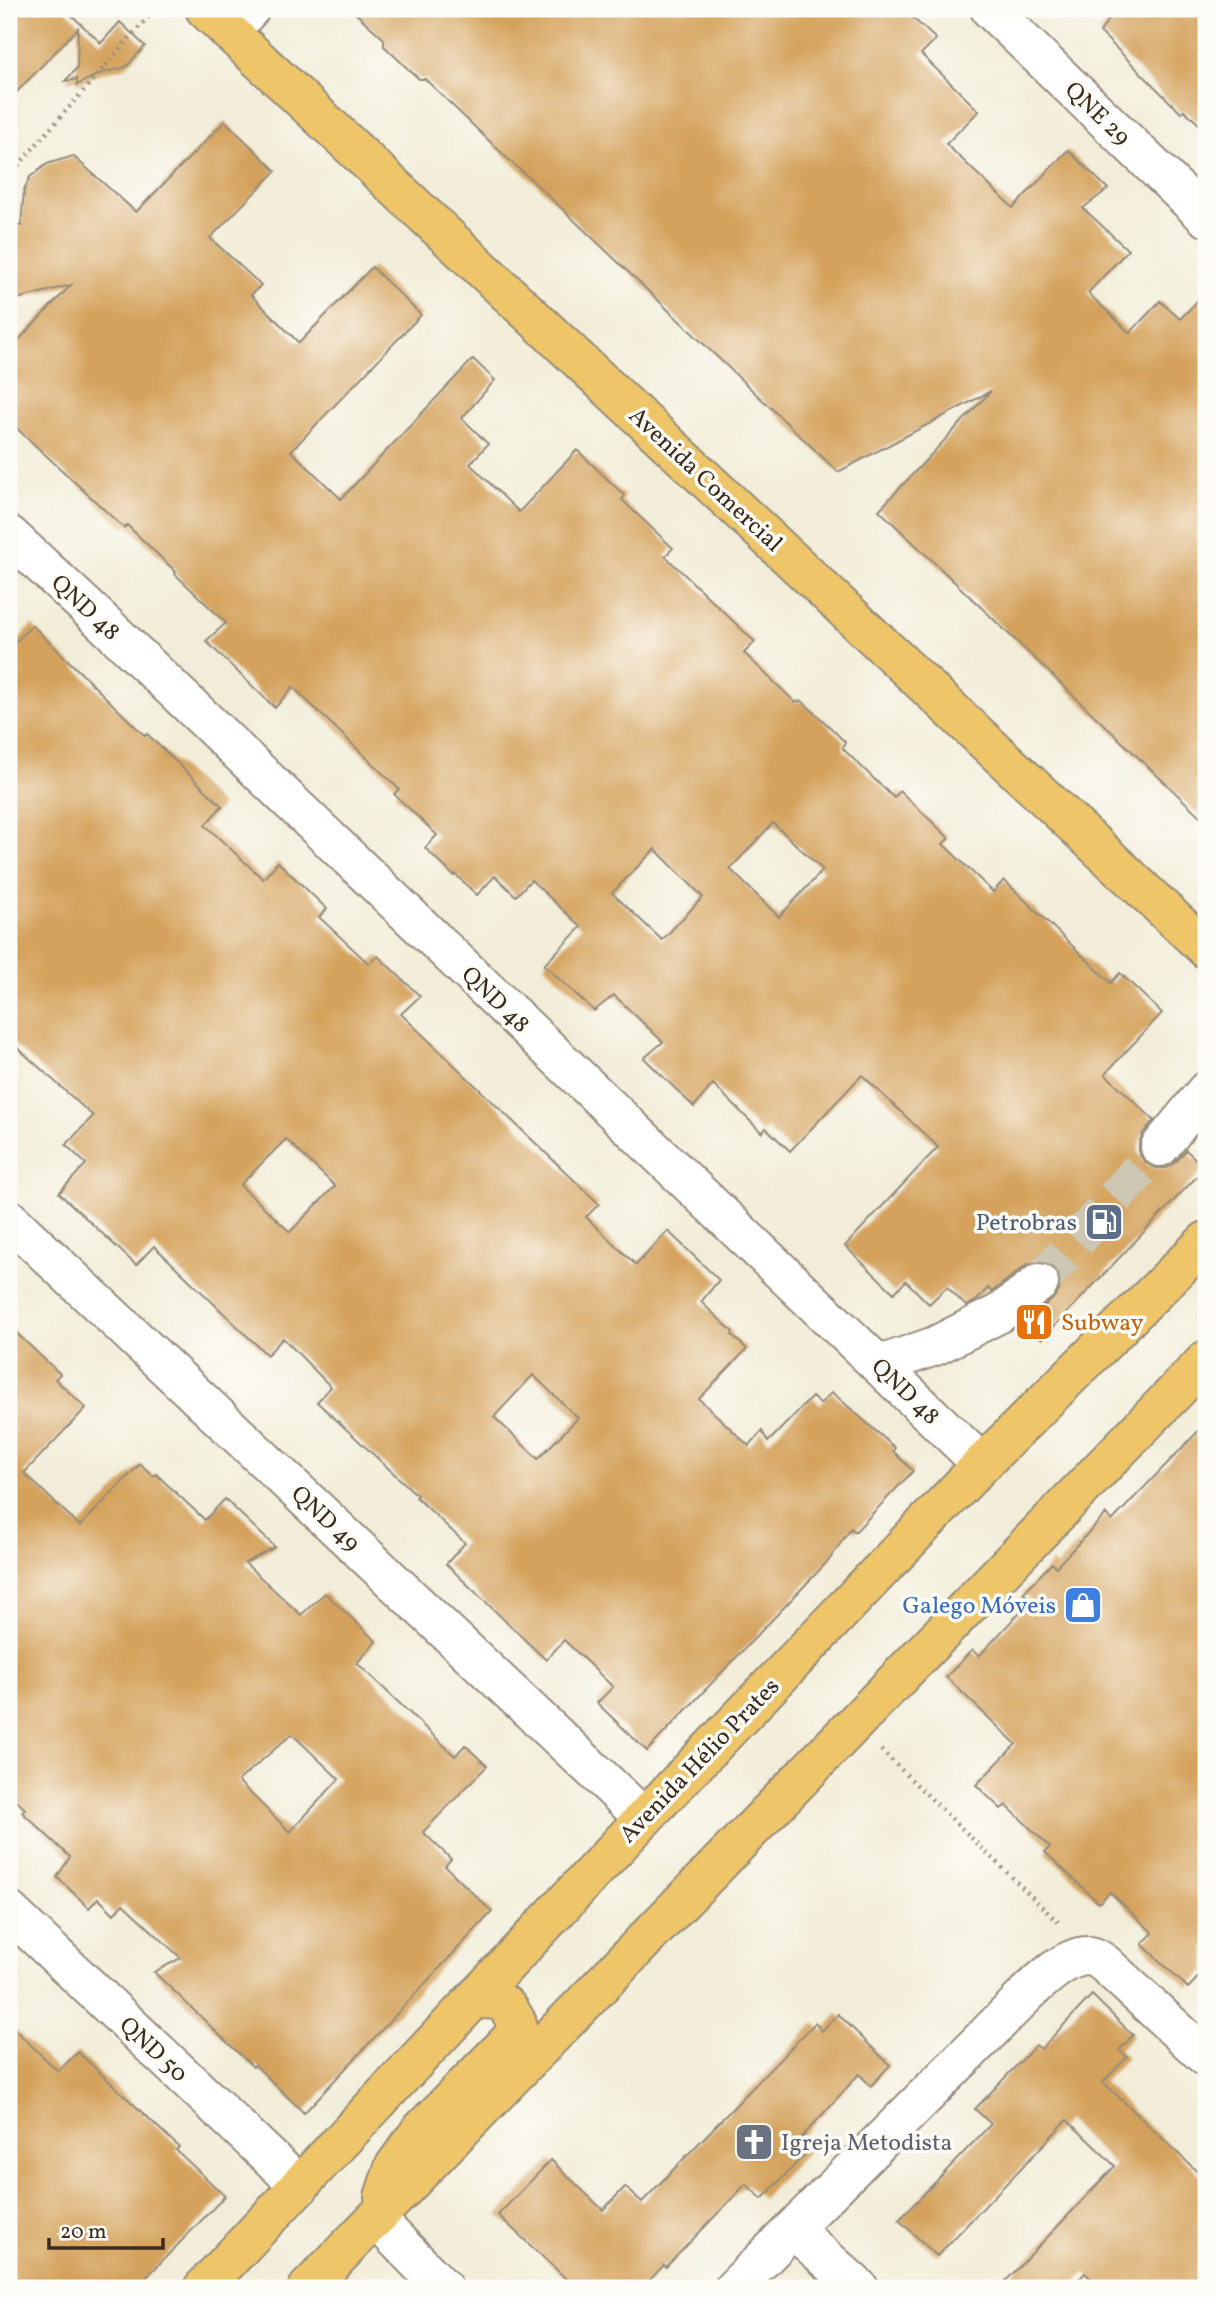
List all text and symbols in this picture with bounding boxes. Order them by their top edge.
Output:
street label: QNE 29 [1056,75,1137,154]
street label: Avenida Comercial [620,400,789,561]
street label: QND 48 [42,567,127,649]
street label: QND 48 [453,959,537,1042]
fuel station icon: Petrobras [1083,1201,1125,1243]
place label: Petrobras [976,1207,1077,1241]
restaurant icon: Subway [1013,1301,1055,1343]
place label: Subway [1061,1307,1143,1341]
street label: QND 48 [863,1351,947,1434]
street label: QND 49 [282,1478,367,1560]
shop icon: Galego Móveis [1062,1584,1104,1626]
place label: Galego Móveis [902,1590,1056,1624]
street label: Avenida Hélio Prates [613,1671,788,1852]
street label: QND 50 [111,2010,195,2091]
church icon: Igreja Metodista [733,2121,775,2163]
place label: Igreja Metodista [781,2127,952,2161]
scale bar [49,2206,163,2250]
text: 20 m [60,2218,106,2247]

